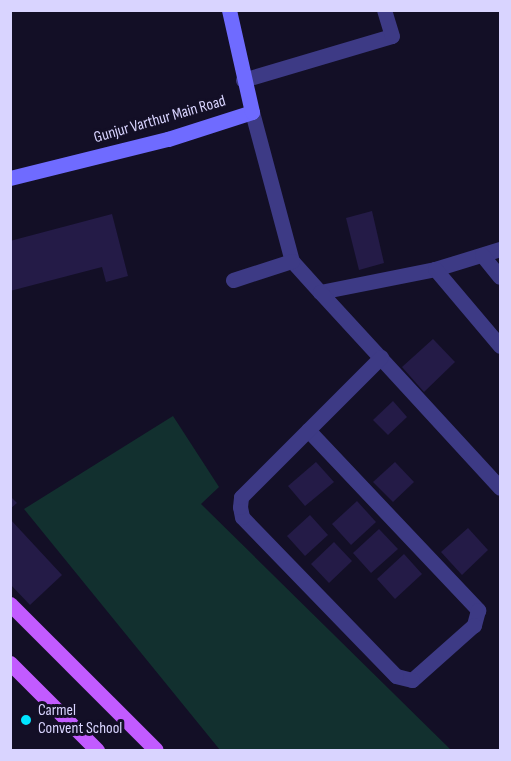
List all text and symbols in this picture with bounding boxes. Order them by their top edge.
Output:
street label: Gunjur Varthur Main Road [92,92,228,148]
place label: Carmel Convent School [38,701,122,739]
marker: Carmel Convent School [19,713,33,727]

